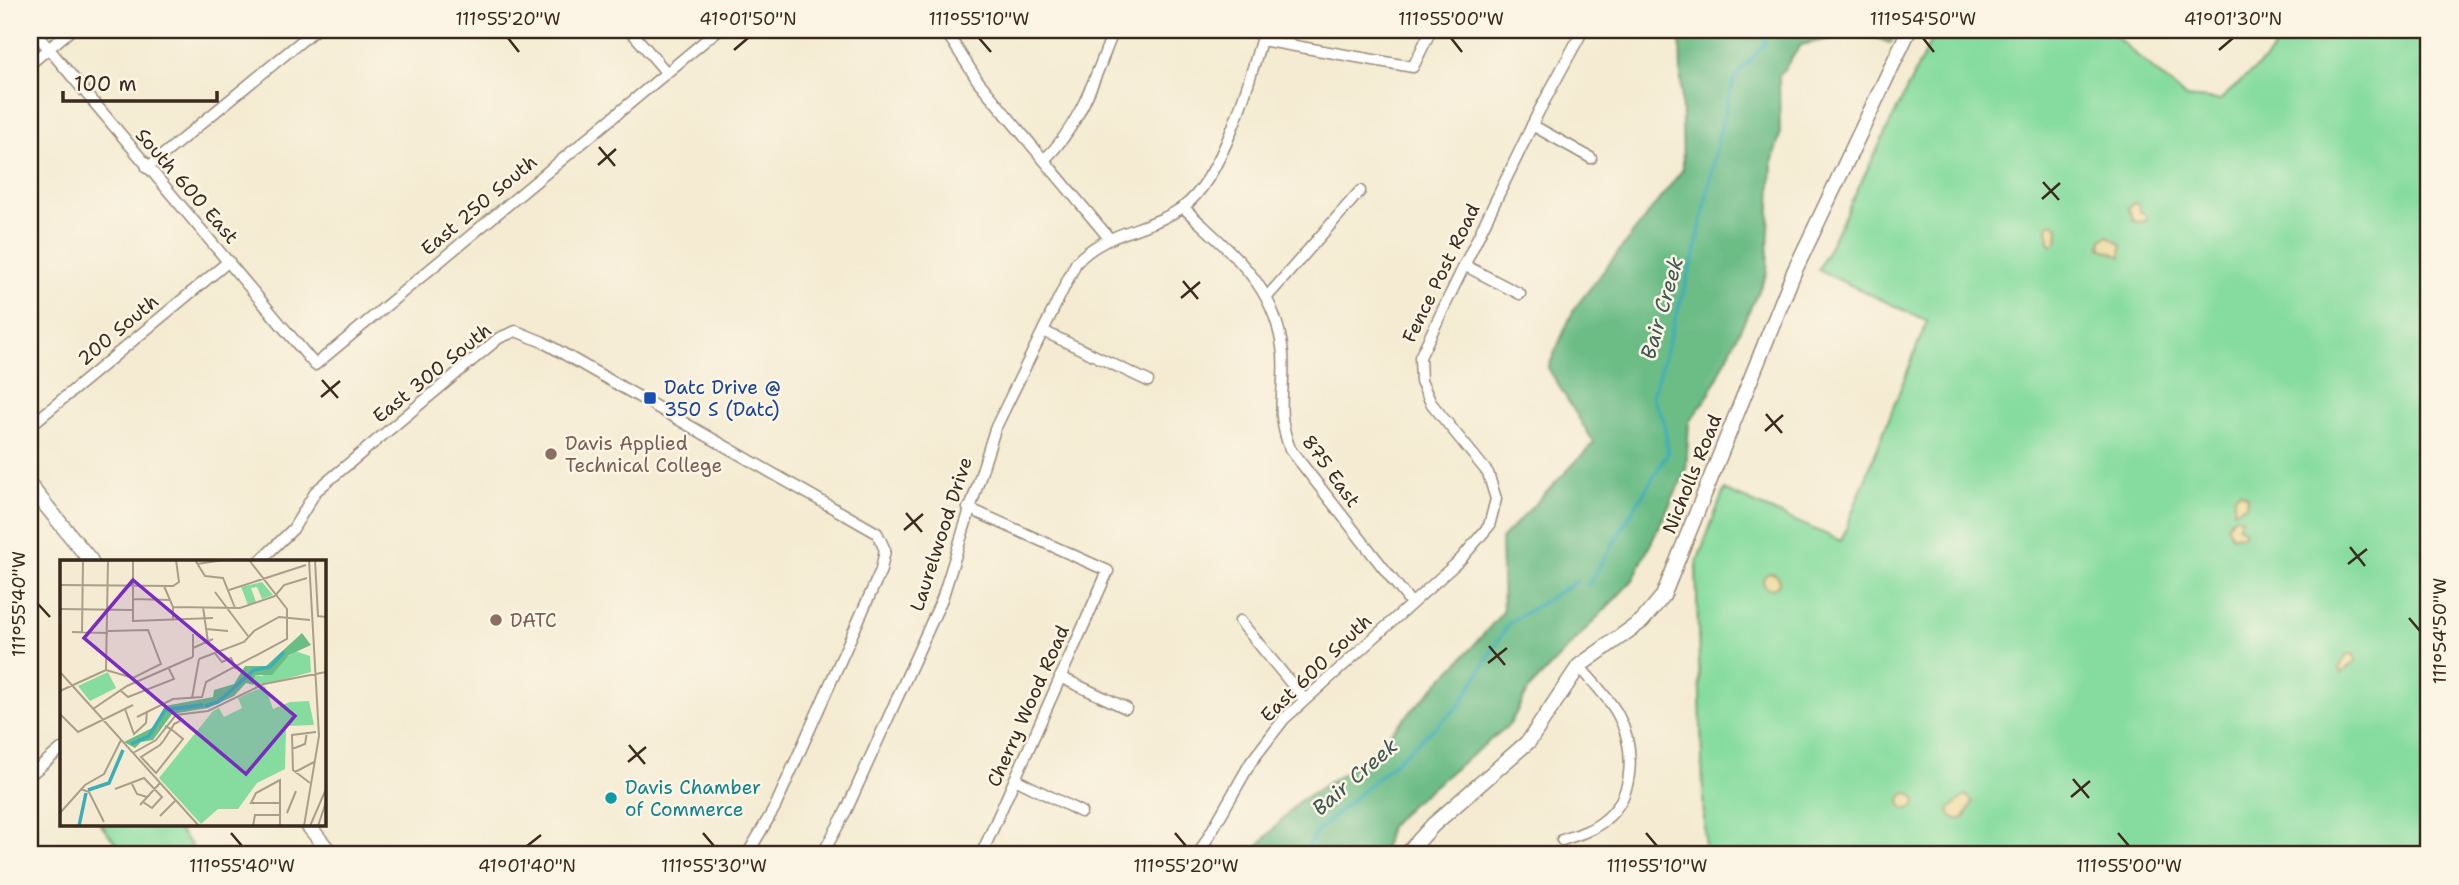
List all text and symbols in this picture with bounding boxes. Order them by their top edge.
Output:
text: 111°55'20"W [455,7,561,31]
text: 41°01'50"N [699,7,797,31]
text: 111°55'10"W [928,7,1030,31]
text: 111°55'00"W [1398,7,1504,31]
text: 111°54'50"W [1870,7,1976,31]
text: 41°01'30"N [2184,7,2282,31]
scale bar [63,60,217,104]
text: 100 m [74,70,137,98]
street label: South 600 East [130,123,244,249]
street label: East 250 South [416,149,542,261]
street label: Fence Post Road [1397,199,1485,347]
water label: Bair Creek [1634,254,1690,362]
street label: 200 South [72,289,164,371]
street label: East 300 South [368,317,496,429]
place label: Datc Drive @ 350 S (Datc) [664,375,781,422]
marker: Datc Drive @ 350 S (Datc) [642,390,658,406]
street label: Nicholls Road [1657,411,1727,537]
street label: 875 East [1296,430,1366,512]
place label: Davis Applied Technical College [565,431,722,478]
marker: Davis Applied Technical College [543,446,559,462]
street label: Laurelwood Drive [904,454,978,614]
text: 111°55'40"W [7,551,31,657]
inset map [60,560,326,826]
text: 111°54'50"W [2428,578,2452,684]
place label: DATC [510,608,557,633]
street label: East 600 South [1255,608,1377,728]
marker: DATC [488,612,504,628]
street label: Cherry Wood Road [981,621,1075,791]
water label: Bair Creek [1306,732,1404,822]
place label: Davis Chamber of Commerce [625,775,761,822]
marker: Davis Chamber of Commerce [603,790,619,806]
text: 111°55'40"W [189,854,295,878]
text: 41°01'40"N [478,854,576,878]
text: 111°55'30"W [661,854,767,878]
text: 111°55'20"W [1133,854,1239,878]
text: 111°55'10"W [1606,854,1708,878]
text: 111°55'00"W [2076,854,2182,878]

